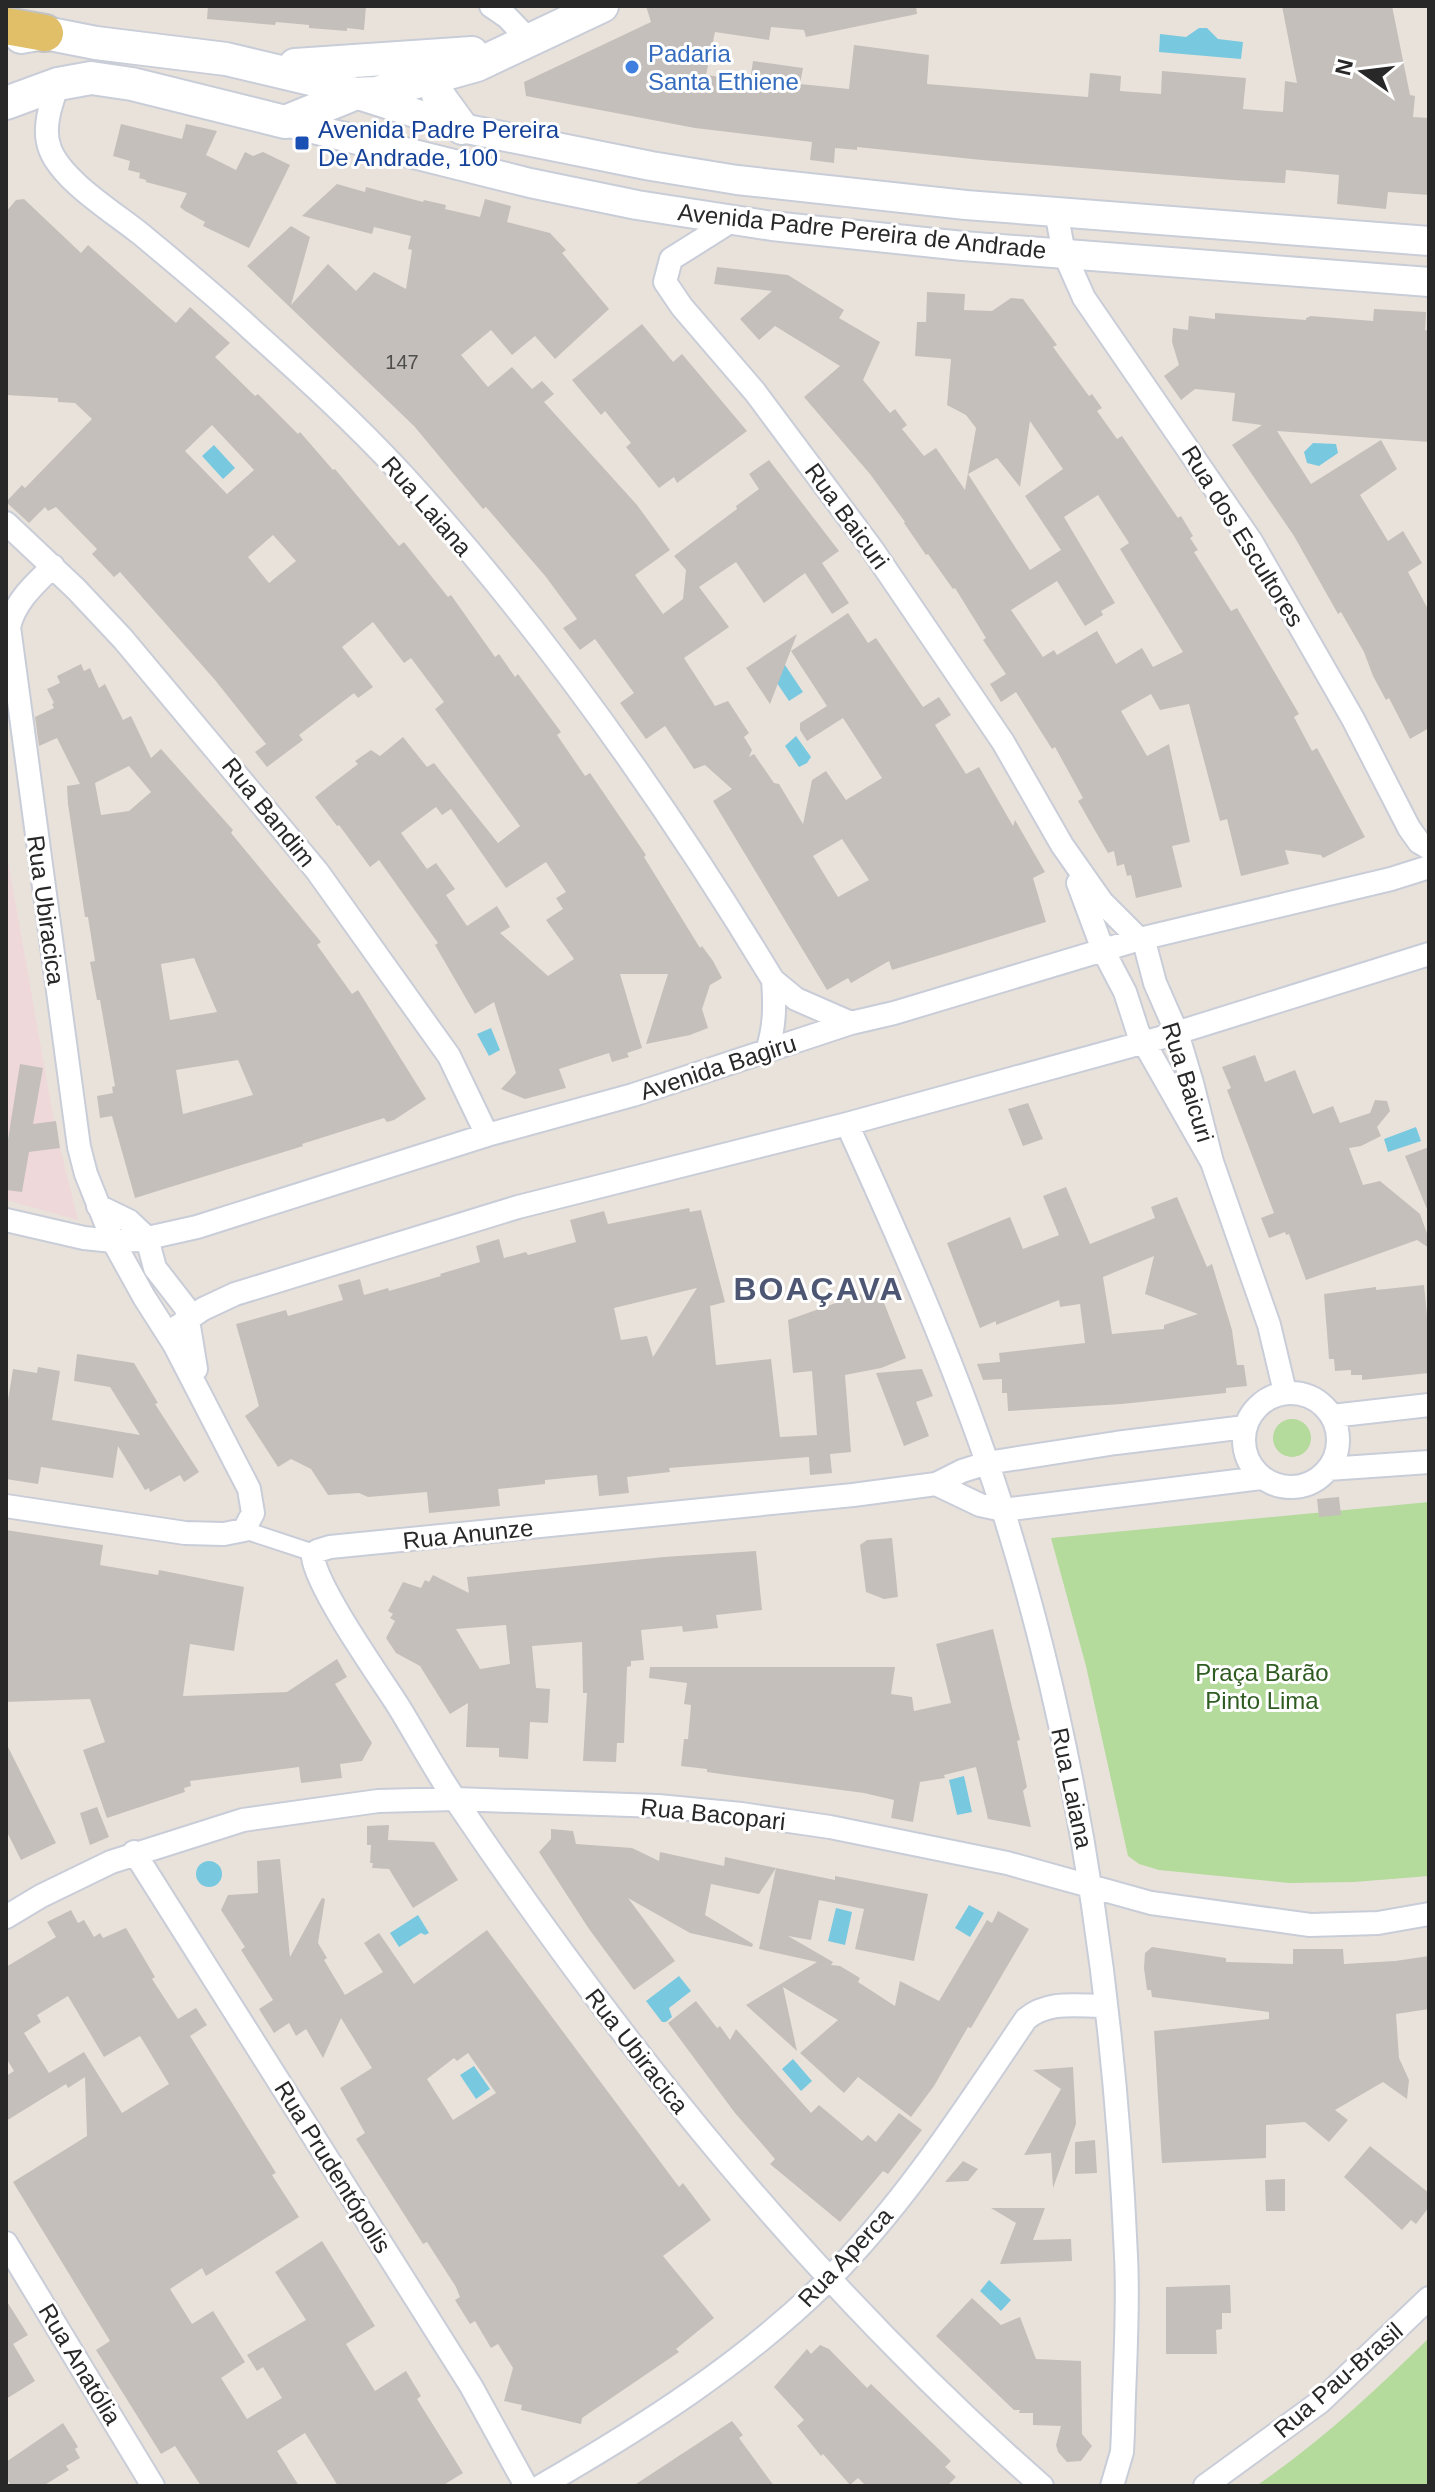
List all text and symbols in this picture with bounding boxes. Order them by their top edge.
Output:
north arrow [1323,32,1403,112]
place label: Padaria Santa Ethiene [648,40,799,95]
text: N [1330,57,1358,78]
marker: Padaria Santa Ethiene [623,58,641,76]
place label: Avenida Padre Pereira De Andrade, 100 [318,116,560,171]
marker: Avenida Padre Pereira De Andrade, 100 [293,134,311,152]
street label: Avenida Padre Pereira de Andrade [676,198,1048,264]
house number: 147 [385,351,419,373]
street label: Rua dos Escultores [1176,441,1310,631]
street label: Rua Laiana [377,451,478,562]
street label: Rua Baicuri [800,458,894,574]
street label: Rua Bandim [217,752,321,872]
street label: Rua Ubiracica [22,833,70,987]
street label: Rua Baicuri [1157,1019,1219,1145]
street label: Avenida Bagiru [637,1029,799,1105]
district label: BOAÇAVA [733,1271,905,1307]
street label: Rua Anunze [402,1514,534,1554]
park label: Praça Barão Pinto Lima [1195,1659,1329,1714]
street label: Rua Laiana [1046,1725,1098,1851]
street label: Rua Bacopari [639,1793,787,1835]
street label: Rua Ubiracica [580,1983,694,2119]
street label: Rua Prudentópolis [269,2076,397,2258]
street label: Rua Aperca [792,2201,898,2312]
street label: Rua Anatólia [33,2299,127,2430]
street label: Rua Pau-Brasil [1268,2317,1408,2443]

